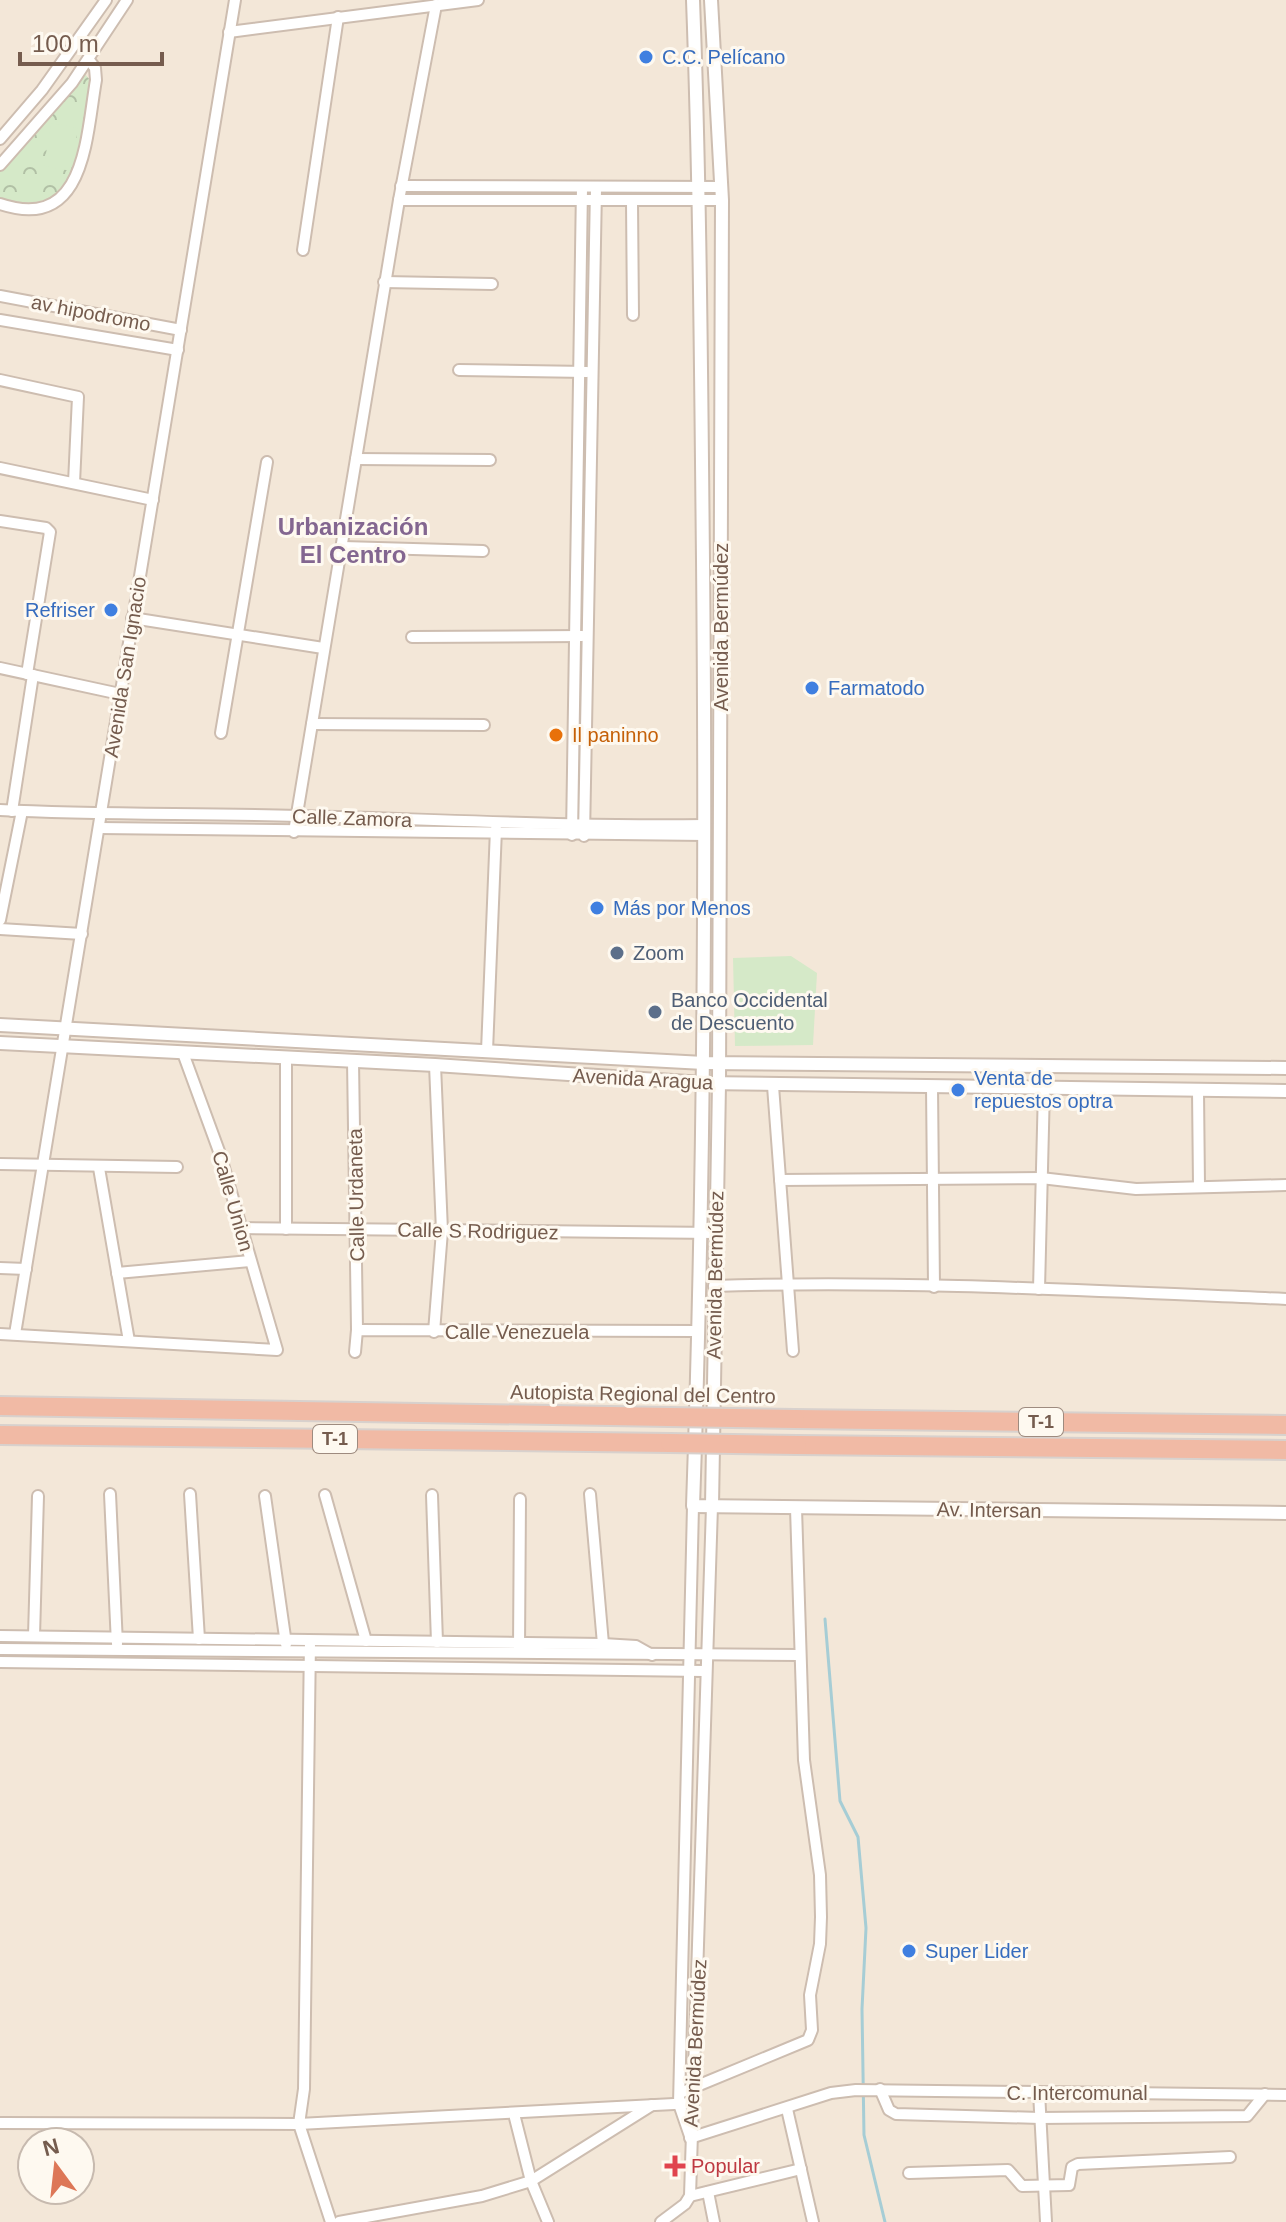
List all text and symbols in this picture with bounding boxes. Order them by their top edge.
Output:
scale bar [20,16,162,66]
text: 100 m [32,30,99,57]
place label: C.C. Pelícano [662,46,785,68]
marker: C.C. Pelícano [637,48,655,66]
street label: av hipodromo [29,291,153,335]
district label: Urbanización El Centro [278,513,428,568]
street label: Avenida Bermúdez [710,543,732,711]
street label: Avenida San Ignacio [100,575,150,759]
place label: Refriser [25,599,95,621]
marker: Refriser [102,601,120,619]
place label: Farmatodo [828,677,925,699]
marker: Farmatodo [803,679,821,697]
place label: Il paninno [572,724,659,746]
marker: Il paninno [547,726,565,744]
street label: Calle Zamora [292,805,413,831]
place label: Más por Menos [613,897,751,919]
marker: Más por Menos [588,899,606,917]
place label: Zoom [633,942,684,964]
marker: Zoom [608,944,626,962]
place label: Banco Occidental de Descuento [671,989,828,1034]
marker: Banco Occidental de Descuento [646,1003,664,1021]
street label: Avenida Aragua [572,1064,715,1094]
place label: Venta de repuestos optra [974,1067,1114,1112]
marker: Venta de repuestos optra [949,1081,967,1099]
street label: Calle Urdaneta [344,1127,368,1262]
street label: Calle Union [208,1148,258,1254]
street label: Avenida Bermúdez [703,1191,727,1359]
street label: Calle S Rodriguez [397,1219,559,1243]
street label: Calle Venezuela [445,1321,590,1343]
street label: Autopista Regional del Centro [510,1381,776,1407]
road number: T-1 [1019,1408,1063,1436]
road number: T-1 [313,1425,357,1453]
street label: Av. Intersan [936,1498,1042,1522]
place label: Super Lider [925,1940,1029,1962]
marker: Super Lider [900,1942,918,1960]
street label: Avenida Bermúdez [680,1958,710,2128]
street label: C. Intercomunal [1006,2082,1148,2104]
north arrow [16,2126,96,2206]
text: N [40,2133,62,2161]
place label: Popular [691,2155,760,2177]
marker: Popular [666,2157,684,2175]

